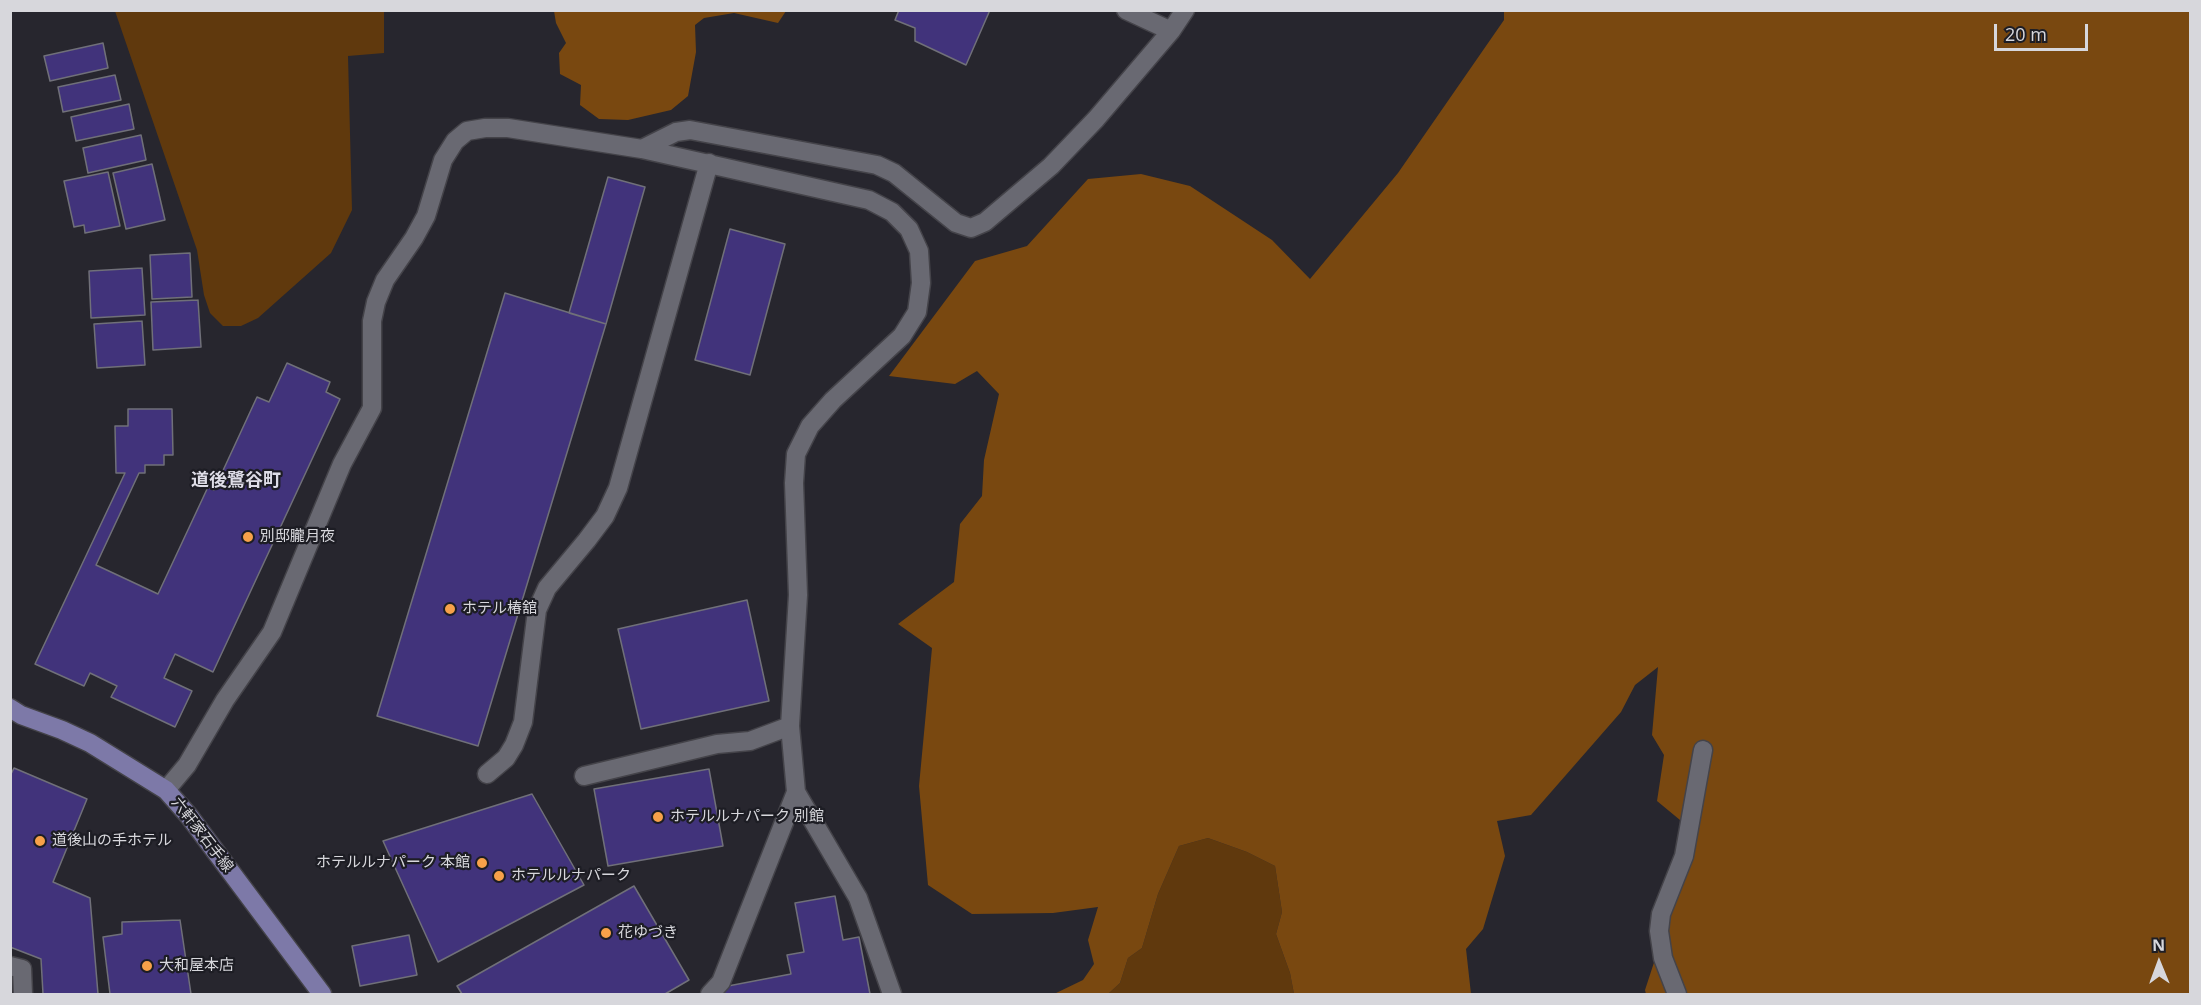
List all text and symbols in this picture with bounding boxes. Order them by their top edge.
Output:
scale bar [1997,12,2092,50]
text: 20 m [2005,22,2047,46]
district label: 道後鷺谷町 [191,470,281,492]
place label: 別邸朧月夜 [260,528,335,546]
marker: 別邸朧月夜 [241,530,255,544]
place label: ホテル椿舘 [462,600,537,618]
marker: ホテル椿舘 [443,602,457,616]
street label: 六軒家石手線 [167,794,237,876]
place label: ホテルルナパーク 別館 [670,808,824,826]
marker: ホテルルナパーク 別館 [651,810,665,824]
place label: 道後山の手ホテル [52,832,172,850]
marker: 道後山の手ホテル [33,834,47,848]
place label: ホテルルナパーク 本館 [316,854,470,872]
marker: ホテルルナパーク 本館 [475,856,489,870]
place label: ホテルルナパーク [511,867,631,885]
marker: ホテルルナパーク [492,869,506,883]
place label: 花ゆづき [618,924,678,942]
marker: 花ゆづき [599,926,613,940]
north arrow [2129,933,2189,993]
text: N [2152,934,2165,956]
place label: 大和屋本店 [159,957,234,975]
marker: 大和屋本店 [140,959,154,973]

